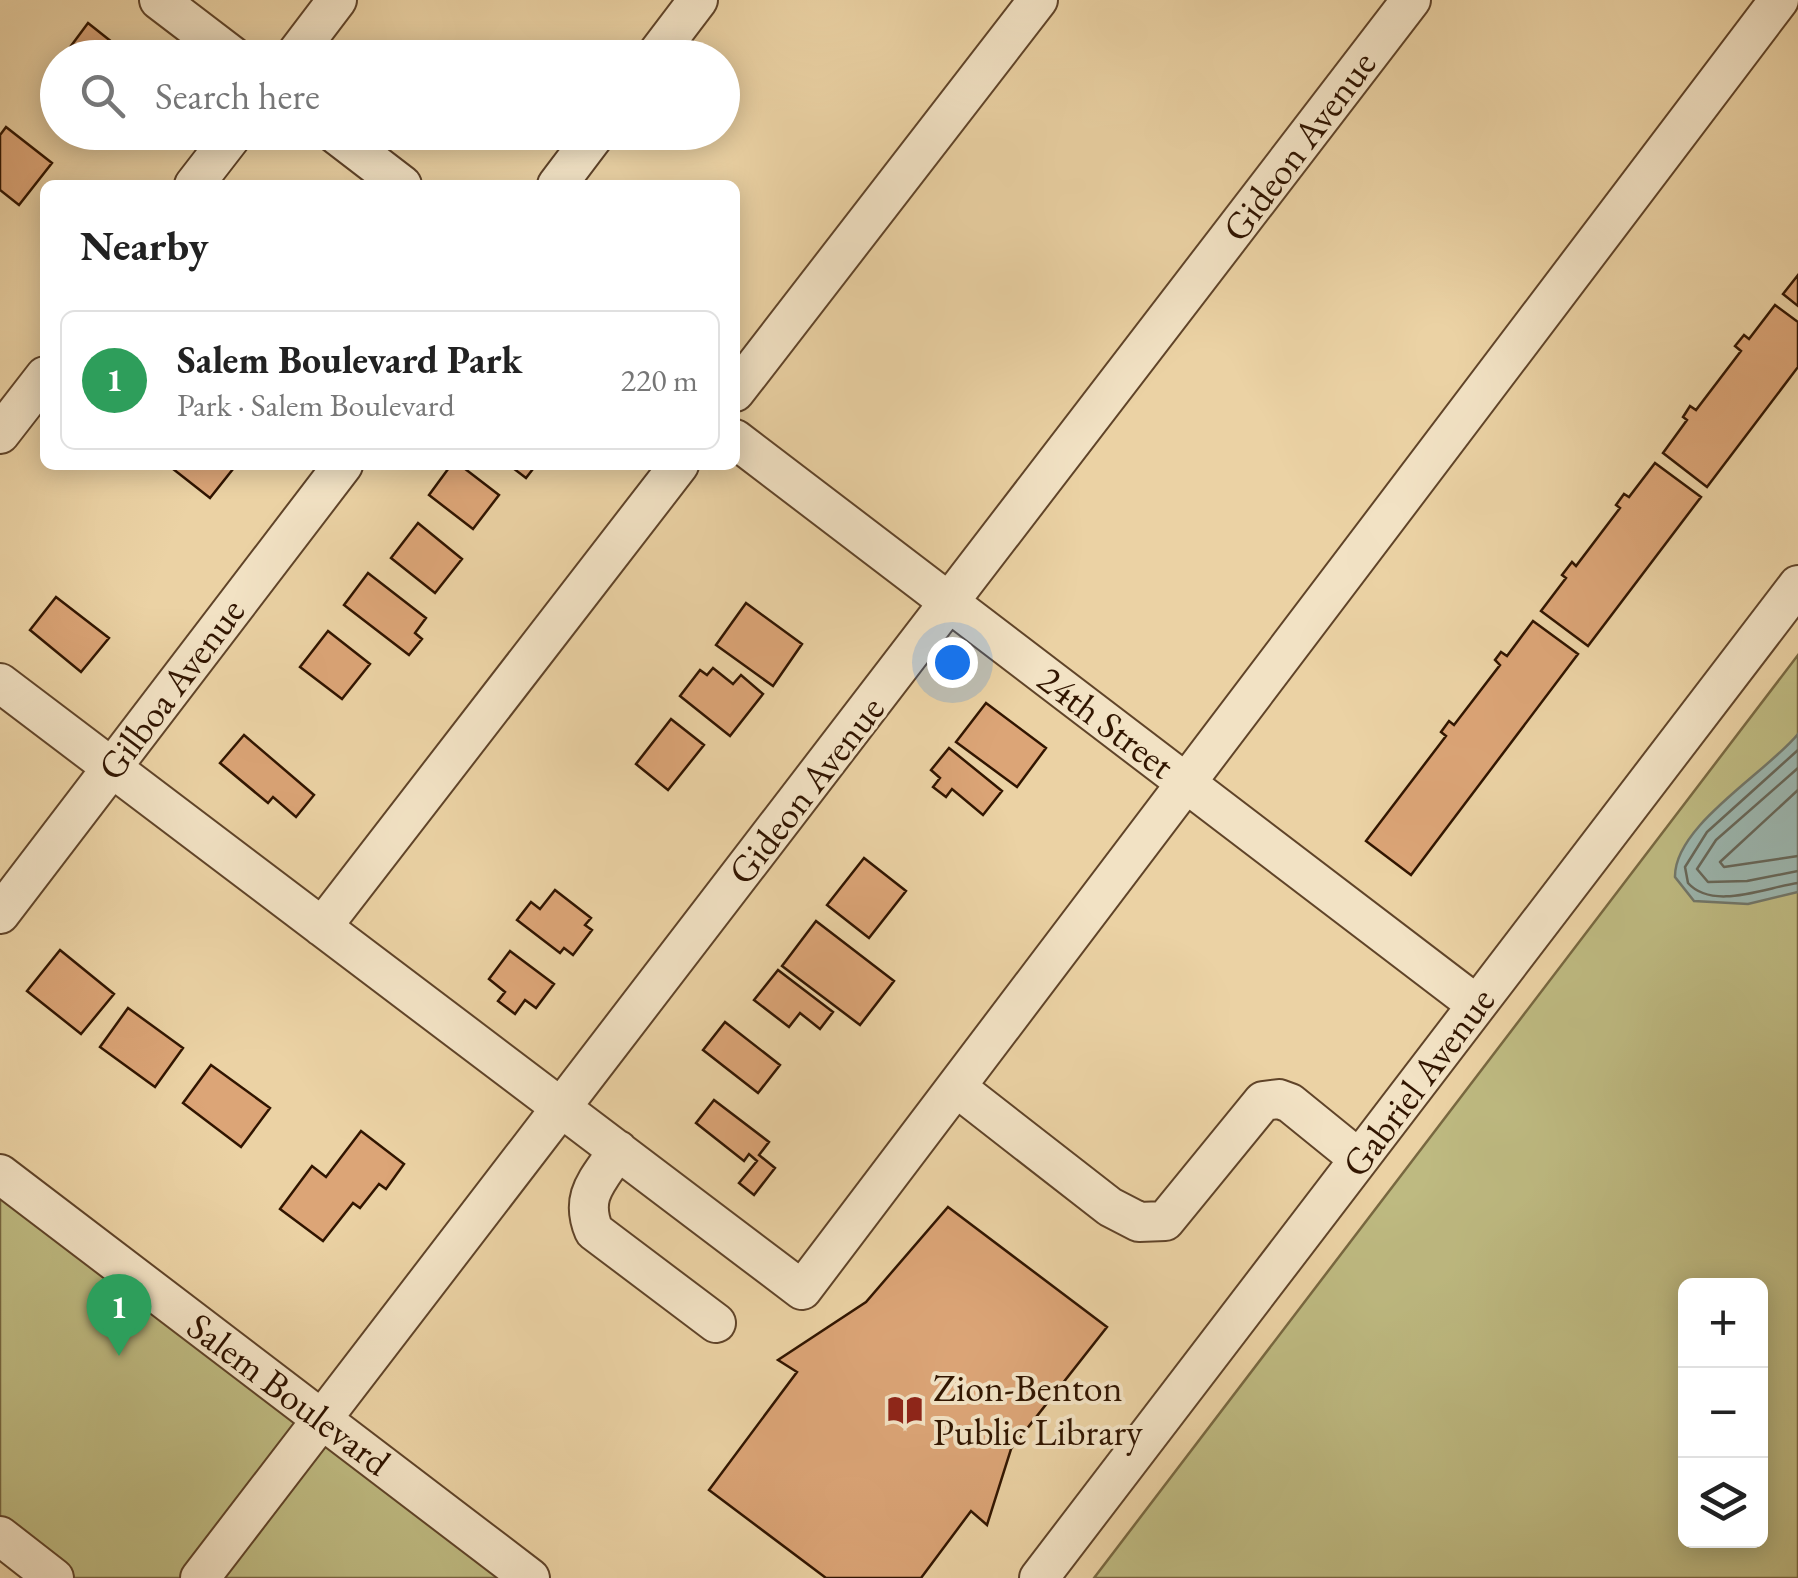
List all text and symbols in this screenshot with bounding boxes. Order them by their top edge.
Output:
search box [40,40,740,150]
street label: Gideon Avenue [1211,41,1386,251]
icon: search [75,68,130,123]
text: Search here [155,71,320,120]
text: Nearby [80,218,209,273]
text: Salem Boulevard Park [177,335,522,384]
text: 1 [106,359,123,401]
text: 220 m [621,359,698,401]
text: Park · Salem Boulevard [177,384,455,426]
street label: Gilboa Avenue [86,588,255,790]
your location [927,637,978,688]
street label: 24th Street [1028,654,1185,789]
street label: Gideon Avenue [717,685,895,894]
street label: Gabriel Avenue [1330,977,1505,1186]
pin: 1 [86,1274,152,1356]
map controls [1678,1278,1768,1548]
button: + [1678,1278,1768,1368]
street label: Salem Boulevard [178,1301,401,1487]
place label: Zion-Benton Public Library [933,1363,1143,1456]
button: − [1678,1368,1768,1458]
library icon: Zion-Benton Public Library [886,1391,924,1429]
button: layers [1678,1458,1768,1548]

